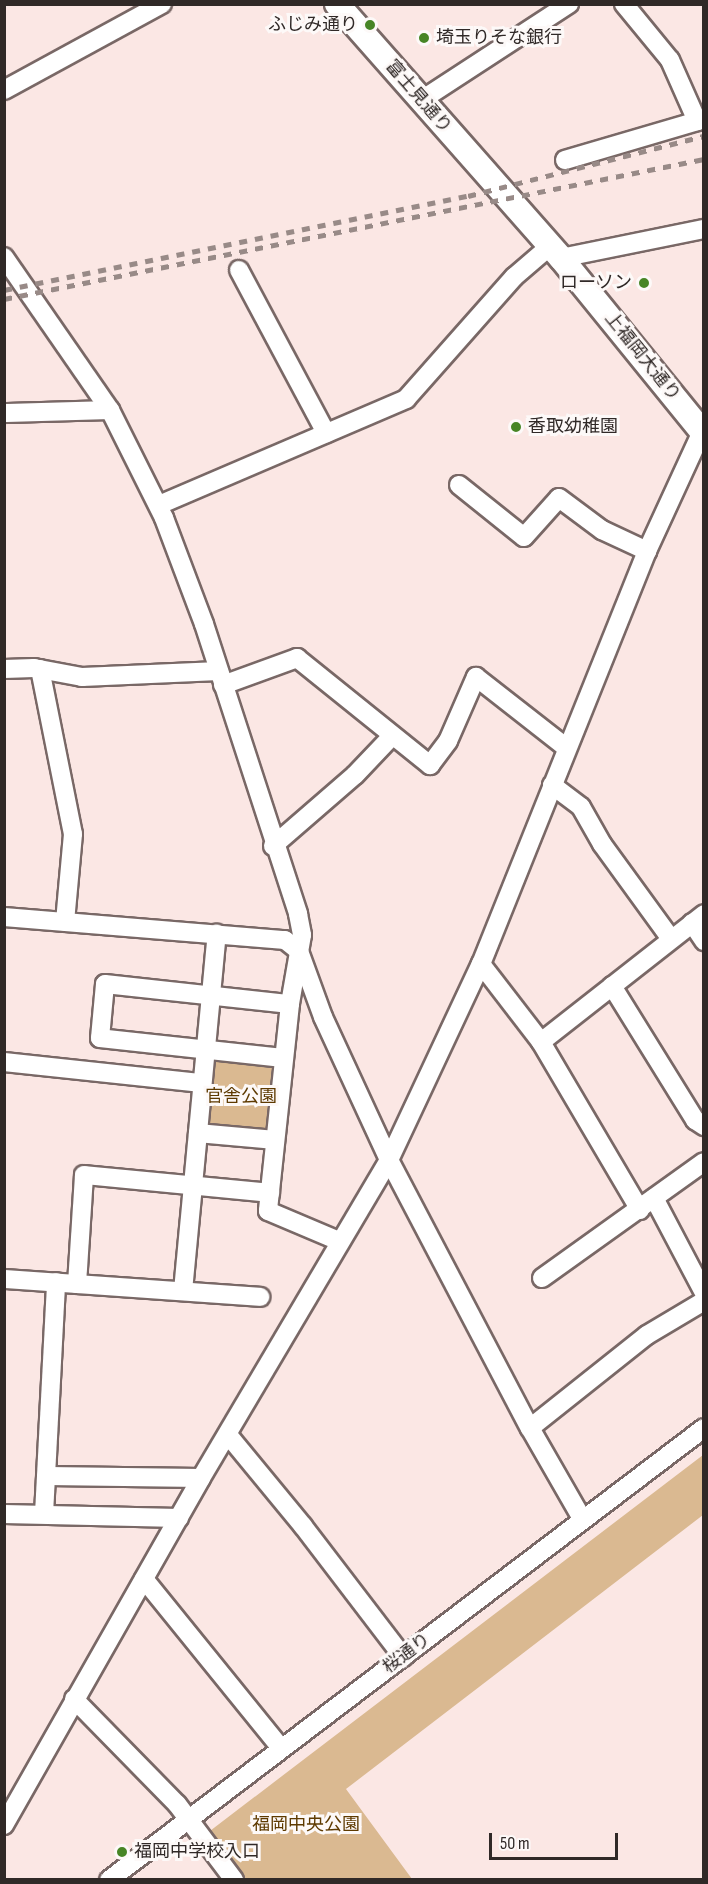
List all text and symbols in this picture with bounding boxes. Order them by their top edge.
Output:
place label: ふじみ通り [268,14,358,36]
marker: ふじみ通り [363,18,377,32]
place label: 埼玉りそな銀行 [436,27,562,49]
marker: 埼玉りそな銀行 [417,31,431,45]
street label: 富士見通り [380,56,456,138]
place label: ローソン [560,272,632,294]
marker: ローソン [637,276,651,290]
street label: 上福岡大通り [600,308,684,406]
place label: 香取幼稚園 [528,416,618,438]
marker: 香取幼稚園 [509,420,523,434]
park label: 官舎公園 [205,1086,277,1108]
street label: 桜通り [379,1629,435,1679]
park label: 福岡中央公園 [252,1814,360,1836]
scale bar [492,1821,621,1859]
text: 50 m [500,1833,530,1854]
place label: 福岡中学校入口 [134,1841,260,1863]
marker: 福岡中学校入口 [115,1845,129,1859]

